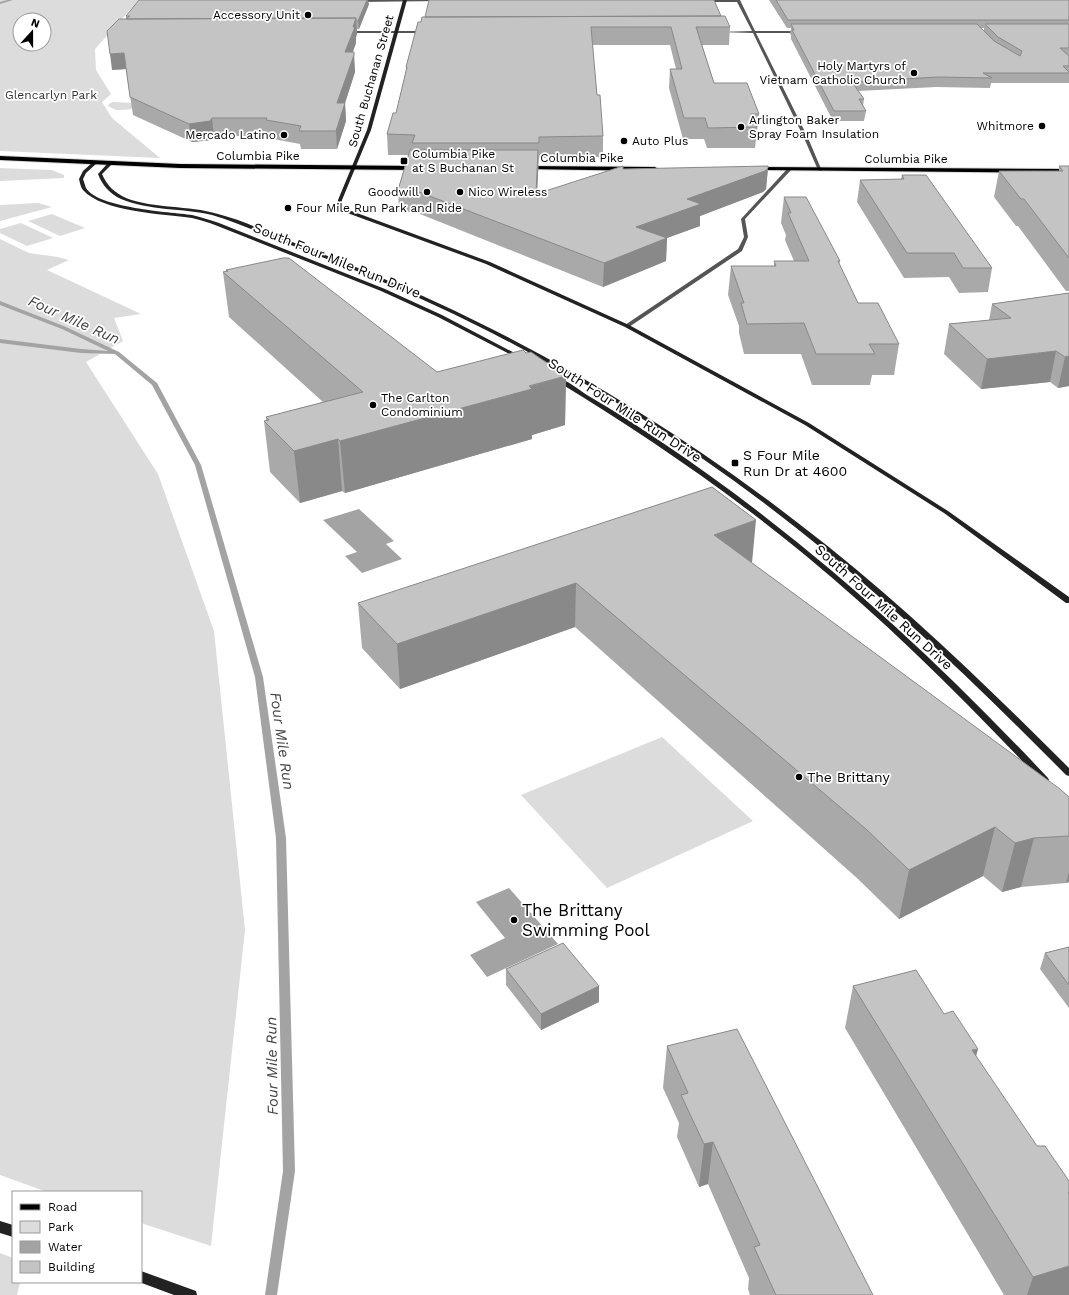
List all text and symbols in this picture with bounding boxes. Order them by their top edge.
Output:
place label: Accessory Unit [213,8,300,22]
marker: Accessory Unit [303,10,313,20]
north arrow [12,12,52,52]
street label: South Buchanan Street [345,13,397,149]
text: N [29,16,42,31]
place label: Holy Martyrs of Vietnam Catholic Church [759,59,906,87]
marker: Holy Martyrs of Vietnam Catholic Church [909,68,919,78]
park label: Glencarlyn Park [5,88,97,102]
place label: Arlington Baker Spray Foam Insulation [749,113,879,141]
place label: Whitmore [977,119,1034,133]
marker: Whitmore [1037,121,1047,131]
marker: Arlington Baker Spray Foam Insulation [736,122,746,132]
place label: Mercado Latino [185,128,276,142]
marker: Mercado Latino [279,130,289,140]
place label: Auto Plus [632,134,688,148]
marker: Auto Plus [619,136,629,146]
place label: Columbia Pike at S Buchanan St [412,147,514,175]
street label: Columbia Pike [216,149,300,163]
street label: Columbia Pike [540,151,624,165]
street label: Columbia Pike [864,152,948,166]
marker: Columbia Pike at S Buchanan St [399,156,409,166]
place label: Goodwill [368,185,419,199]
place label: Nico Wireless [468,185,547,199]
marker: Goodwill [422,187,432,197]
marker: Nico Wireless [455,187,465,197]
place label: Four Mile Run Park and Ride [296,201,462,215]
marker: Four Mile Run Park and Ride [283,203,293,213]
street label: South Four Mile Run Drive [251,219,423,301]
water label: Four Mile Run [25,292,123,348]
street label: South Four Mile Run Drive [546,354,704,466]
place label: The Carlton Condominium [381,391,463,419]
marker: The Carlton Condominium [368,400,378,410]
place label: S Four Mile Run Dr at 4600 [743,447,847,479]
marker: S Four Mile Run Dr at 4600 [730,458,740,468]
street label: South Four Mile Run Drive [812,541,956,673]
water label: Four Mile Run [266,691,298,791]
place label: The Brittany [807,769,891,785]
marker: The Brittany [794,772,804,782]
place label: The Brittany Swimming Pool [522,900,651,940]
marker: The Brittany Swimming Pool [509,915,519,925]
water label: Four Mile Run [262,1017,282,1115]
legend [12,1191,142,1283]
text: Road [48,1200,77,1214]
text: Park [48,1220,74,1234]
text: Water [48,1240,83,1254]
text: Building [48,1260,95,1274]

